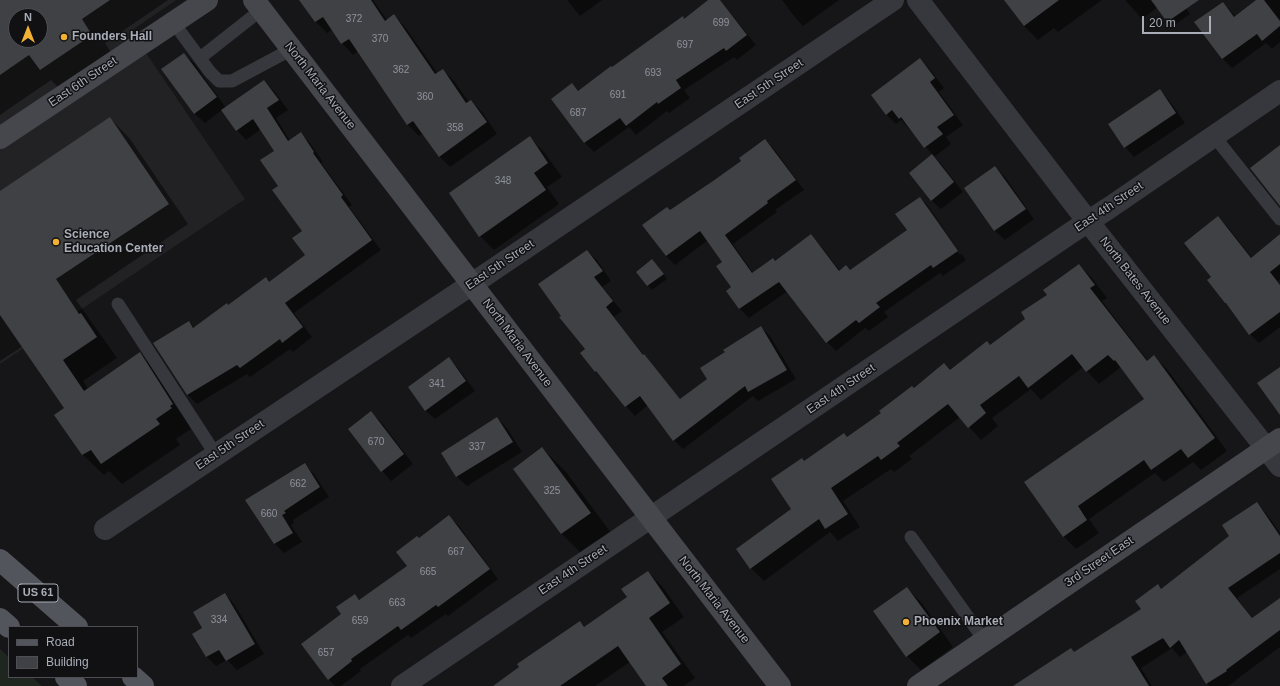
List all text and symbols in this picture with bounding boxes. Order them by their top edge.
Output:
north arrow [8,8,48,48]
scale bar [1144,8,1213,34]
text: N [24,11,32,23]
house number: 372 [346,13,362,25]
text: 20 m [1149,16,1176,30]
house number: 699 [713,17,729,29]
place label: Founders Hall [72,30,152,44]
marker: Founders Hall [59,32,69,42]
house number: 370 [372,33,388,45]
house number: 697 [677,39,693,51]
street label: North Maria Avenue [282,40,358,132]
street label: East 6th Street [46,54,120,110]
street label: East 5th Street [732,56,806,112]
house number: 362 [393,64,409,76]
house number: 693 [645,67,661,79]
house number: 691 [610,89,626,101]
house number: 360 [417,91,433,103]
house number: 687 [570,107,586,119]
house number: 358 [447,122,463,134]
house number: 348 [495,175,511,187]
street label: East 4th Street [1072,179,1146,235]
place label: Science Education Center [64,228,163,256]
street label: North Bates Avenue [1096,234,1174,328]
marker: Science Education Center [51,237,61,247]
street label: East 5th Street [463,237,537,293]
street label: North Maria Avenue [479,296,555,390]
street label: East 4th Street [804,361,878,417]
house number: 341 [429,378,445,390]
street label: East 5th Street [193,417,267,473]
house number: 670 [368,436,384,448]
house number: 337 [469,441,485,453]
house number: 662 [290,478,306,490]
house number: 325 [544,485,560,497]
house number: 660 [261,508,277,520]
street label: 3rd Street East [1062,534,1136,590]
street label: East 4th Street [536,542,610,598]
house number: 667 [448,546,464,558]
street label: North Maria Avenue [676,554,752,646]
house number: 665 [420,566,436,578]
road number: US 61 [18,584,58,602]
house number: 663 [389,597,405,609]
house number: 334 [211,614,227,626]
house number: 659 [352,615,368,627]
place label: Phoenix Market [914,615,1003,629]
marker: Phoenix Market [901,617,911,627]
legend [8,626,138,678]
text: Road [46,635,75,649]
house number: 657 [318,647,334,659]
text: Building [46,655,89,669]

